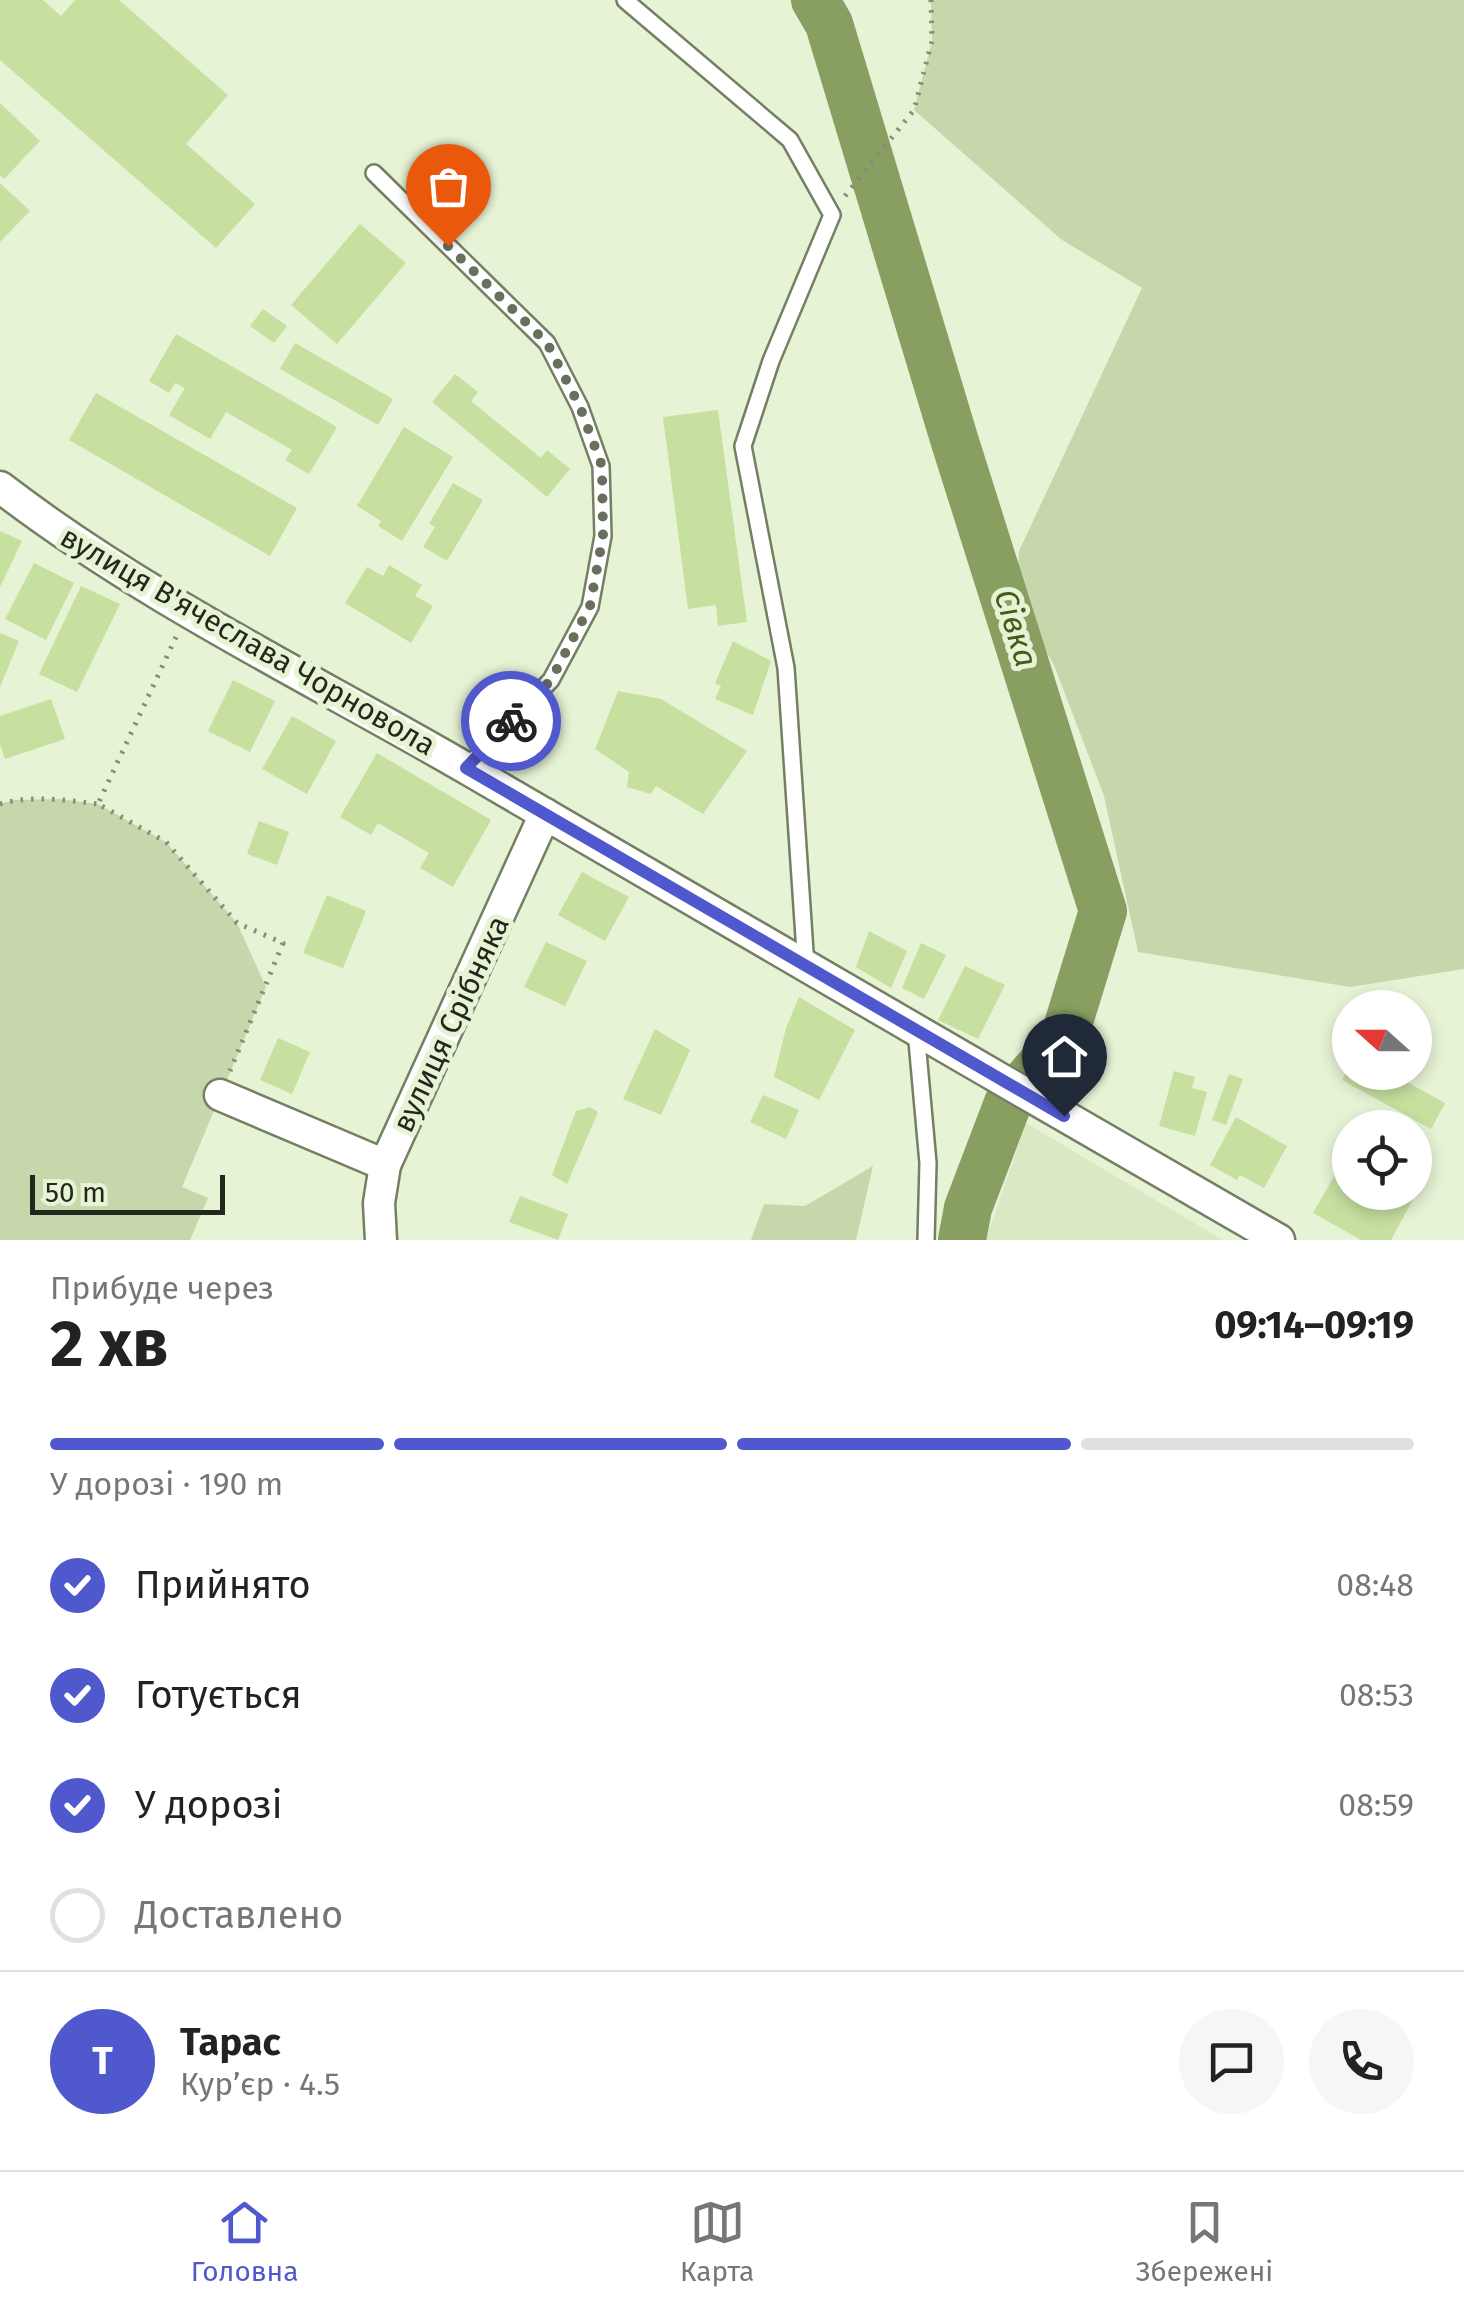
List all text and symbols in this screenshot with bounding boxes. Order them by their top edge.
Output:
pin [406,144,491,247]
icon: bag [421,159,476,214]
street label: вулиця В'ячеслава Чорновола [54,519,442,763]
water label: Сівка [986,585,1046,671]
courier [461,671,561,771]
icon: bike [484,694,539,749]
street label: вулиця Срібняка [385,910,517,1138]
north arrow [1332,990,1432,1090]
map controls [1332,990,1432,1210]
pin [1022,1014,1107,1117]
icon: home [1037,1029,1092,1084]
button: locate [1332,1110,1432,1210]
scale bar [30,1170,225,1214]
text: 50 m [45,1176,106,1209]
text: Прибуде через [50,1269,274,1307]
text: 09:14–09:19 [1214,1302,1414,1348]
text: 2 хв [50,1305,169,1383]
text: У дорозі · 190 m [50,1465,283,1503]
icon: check [50,1558,105,1613]
text: Прийнято [135,1562,311,1608]
text: 08:48 [1336,1566,1414,1604]
icon: check [50,1668,105,1723]
text: Готується [135,1672,302,1718]
text: 08:53 [1339,1676,1414,1714]
icon: check [50,1778,105,1833]
text: У дорозі [135,1782,282,1828]
text: 08:59 [1338,1786,1414,1824]
text: Доставлено [135,1892,343,1938]
button: chat [1179,2009,1284,2114]
button: phone [1309,2009,1414,2114]
text: Тарас [180,2019,281,2065]
text: Т [92,2038,113,2084]
text: Кур’єр · 4.5 [180,2065,340,2103]
tab: Головна [191,2195,298,2288]
tab: Карта [680,2195,754,2288]
tab: Збережені [1136,2195,1273,2288]

